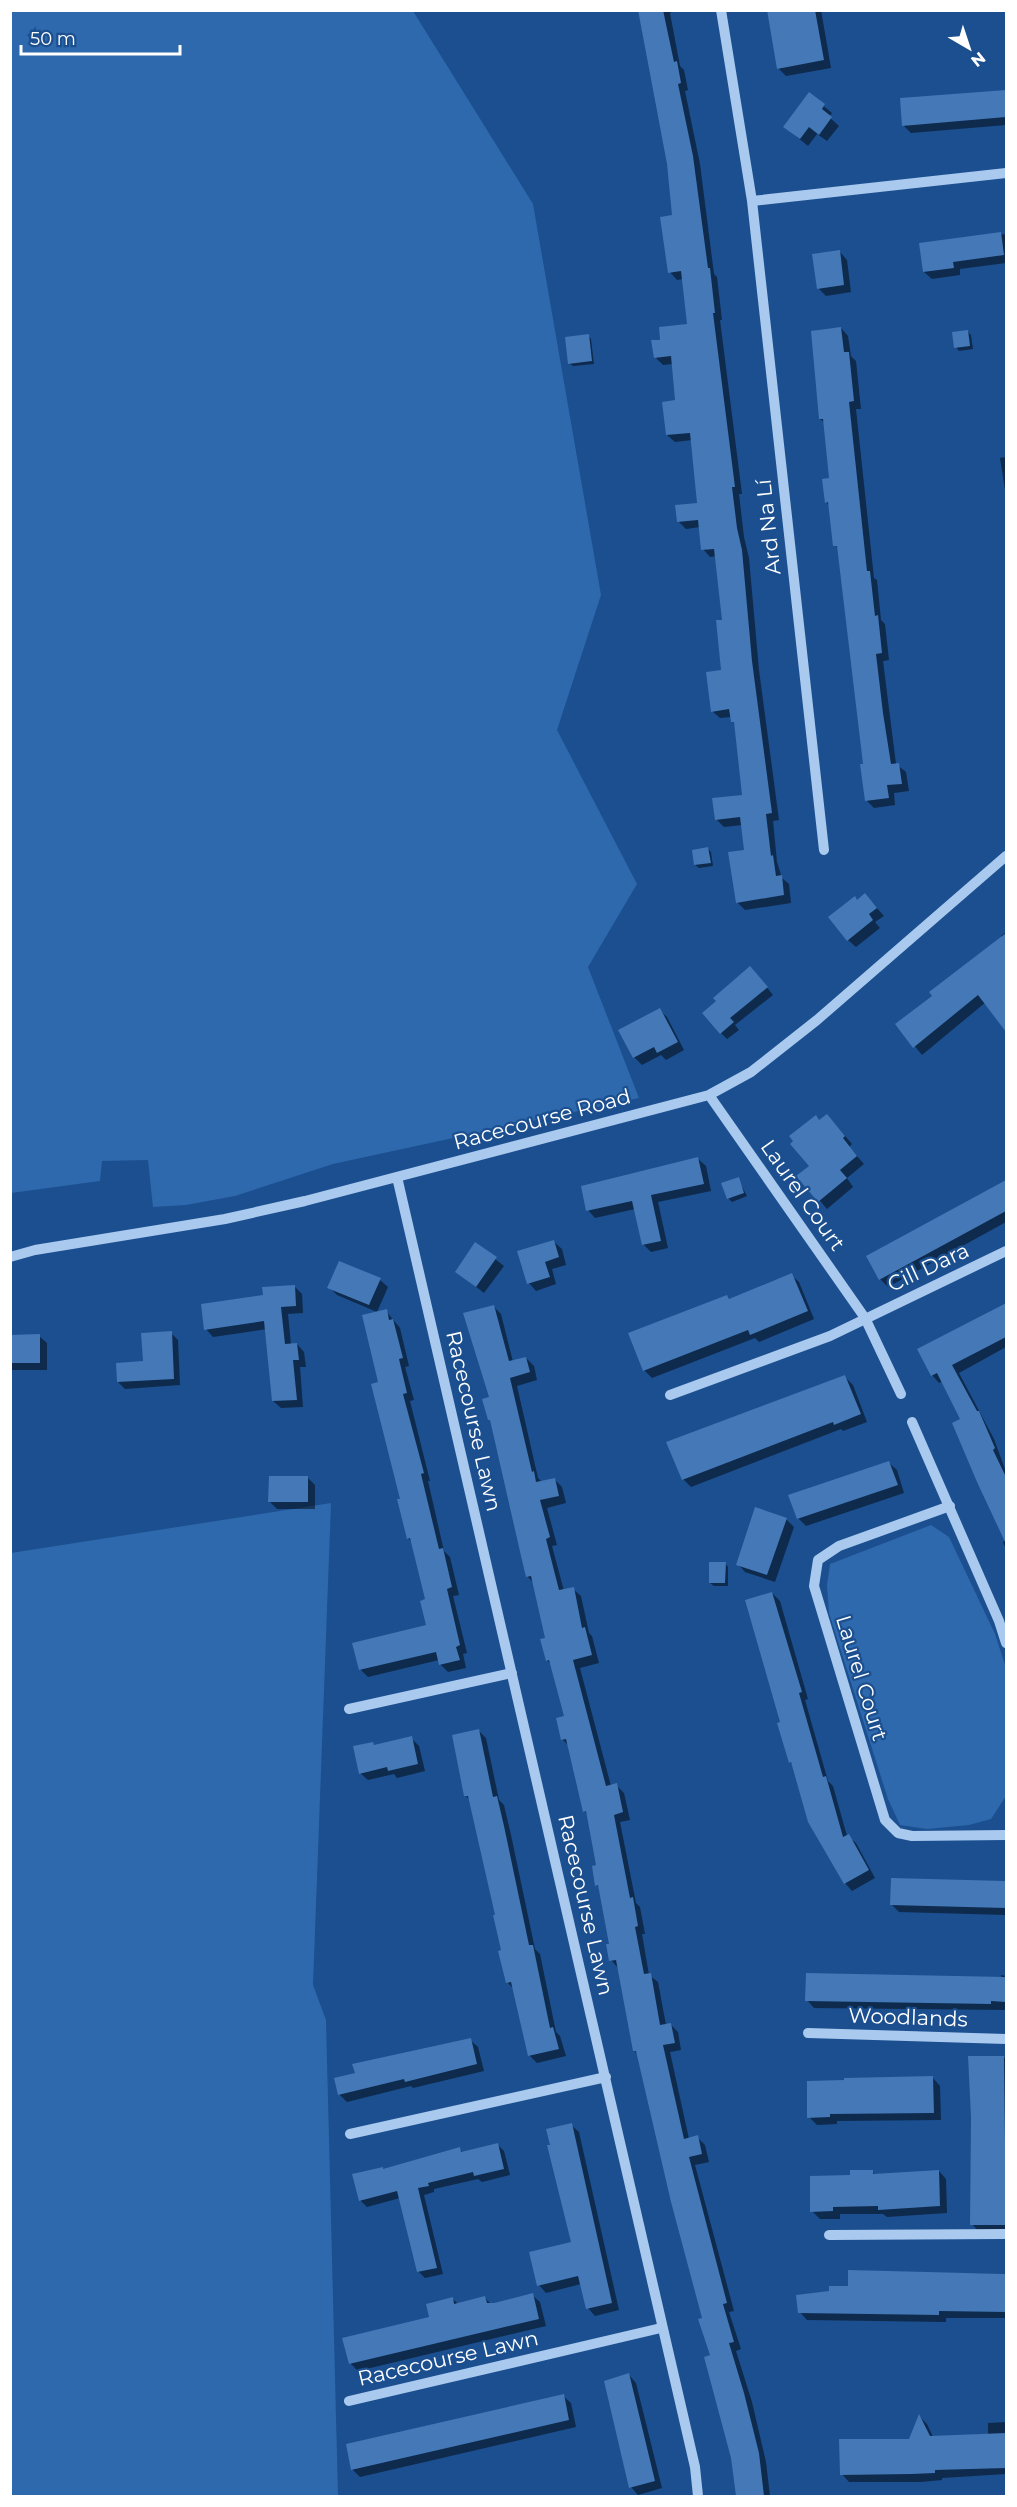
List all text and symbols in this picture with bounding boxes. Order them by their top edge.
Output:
scale bar [21,18,180,56]
north arrow [939,18,999,78]
text: 50 m [30,28,76,50]
text: N [967,48,989,71]
street label: Ard Na Lí [750,477,785,576]
street label: Racecourse Road [451,1083,633,1155]
street label: Laurel Court [756,1135,850,1255]
street label: Cill Dara [883,1237,973,1297]
street label: Racecourse Lawn [441,1328,507,1514]
street label: Laurel Court [831,1612,893,1744]
street label: Racecourse Lawn [553,1812,619,1998]
street label: Woodlands [848,2002,968,2032]
street label: Racecourse Lawn [355,2325,541,2391]

